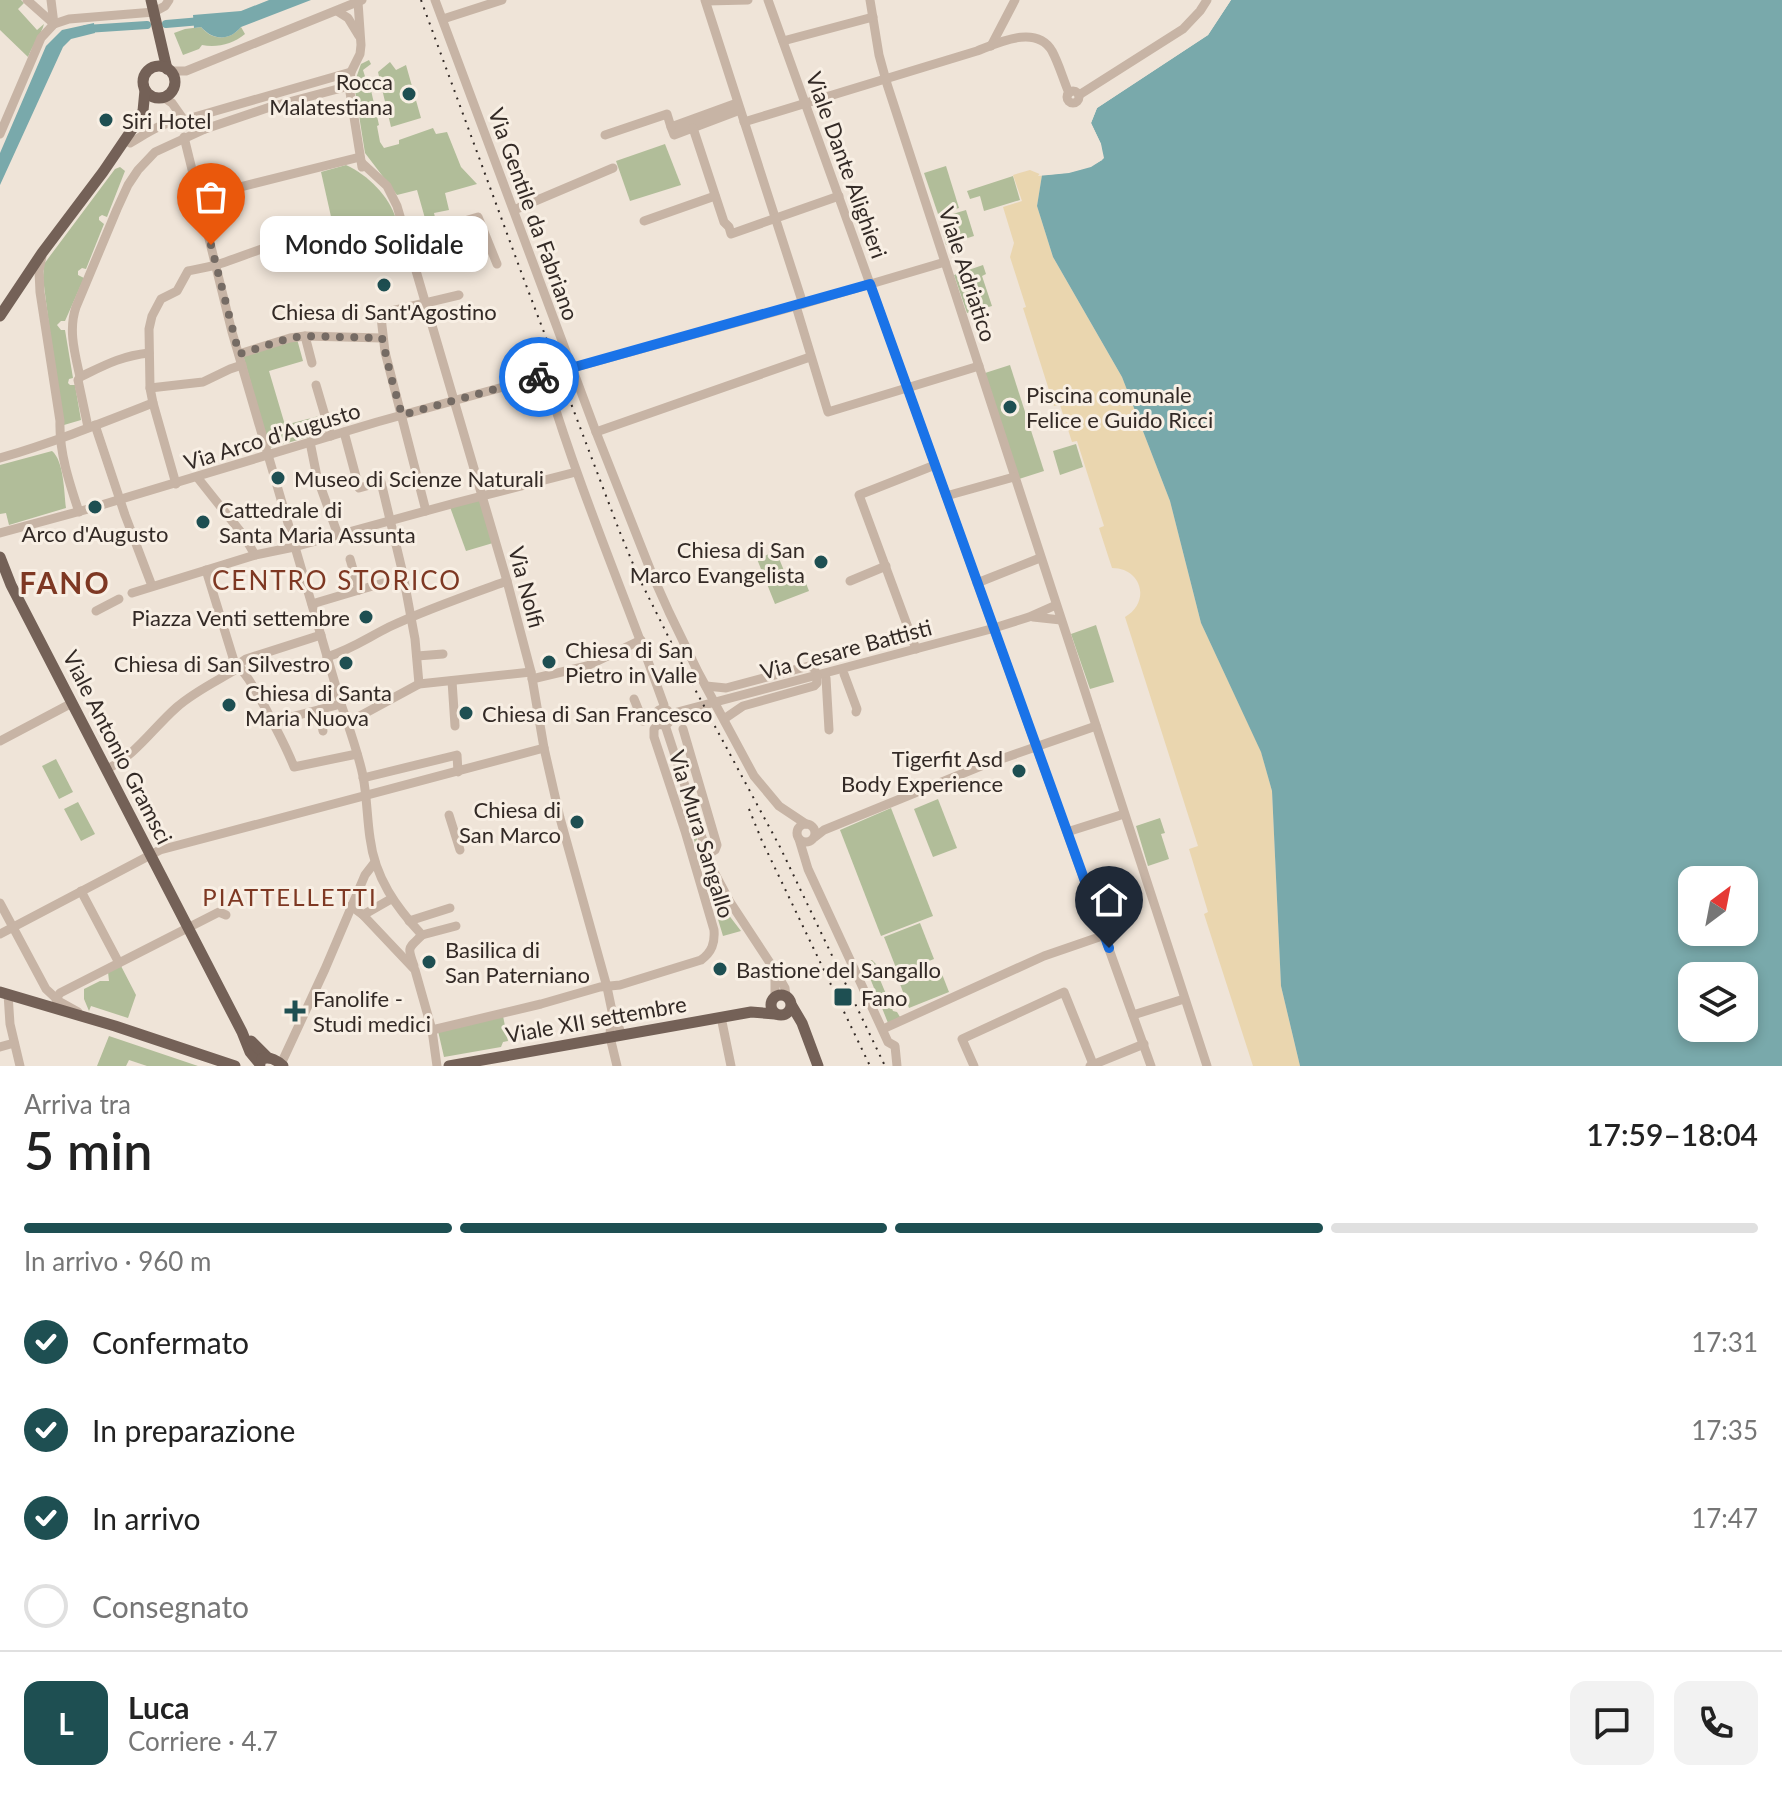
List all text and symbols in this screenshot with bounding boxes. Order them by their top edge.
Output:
place label: Rocca Malatestiana [269,68,393,120]
street label: Viale Dante Alighieri [801,68,893,262]
marker: Rocca Malatestiana [400,85,418,103]
street label: Via Gentile da Fabriano [483,104,585,324]
place label: Siri Hotel [122,107,211,134]
marker: Siri Hotel [97,111,115,129]
pin [177,163,245,245]
icon: bag [189,175,233,219]
street label: Viale Adriatico [933,203,1003,345]
callout: Mondo Solidale [259,217,487,273]
text: Mondo Solidale [285,228,463,260]
marker: Chiesa di Sant'Agostino [375,276,393,294]
place label: Chiesa di Sant'Agostino [271,298,497,325]
courier [499,337,579,417]
icon: bike [517,355,561,399]
place label: Piscina comunale Felice e Guido Ricci [1026,381,1213,433]
street label: Via Arco d'Augusto [181,396,363,476]
marker: Piscina comunale Felice e Guido Ricci [1001,398,1019,416]
place label: Museo di Scienze Naturali [294,465,544,492]
marker: Museo di Scienze Naturali [269,469,287,487]
place label: Cattedrale di Santa Maria Assunta [219,496,416,548]
marker: Arco d'Augusto [86,498,104,516]
marker: Cattedrale di Santa Maria Assunta [194,513,212,531]
place label: Arco d'Augusto [22,520,168,547]
place label: Chiesa di San Marco Evangelista [630,536,805,588]
street label: Via Nolfi [503,543,551,631]
marker: Chiesa di San Marco Evangelista [812,553,830,571]
district label: FANO [19,564,111,600]
district label: CENTRO STORICO [212,564,462,596]
place label: Piazza Venti settembre [132,604,350,631]
marker: Piazza Venti settembre [357,608,375,626]
street label: Via Cesare Battisti [757,613,935,685]
place label: Chiesa di San Pietro in Valle [565,636,697,688]
street label: Viale Antonio Gramsci [57,646,179,848]
place label: Chiesa di San Silvestro [114,650,330,677]
marker: Chiesa di San Pietro in Valle [540,653,558,671]
marker: Chiesa di San Silvestro [337,654,355,672]
place label: Chiesa di Santa Maria Nuova [245,679,392,731]
marker: Chiesa di Santa Maria Nuova [220,696,238,714]
place label: Chiesa di San Francesco [482,700,713,727]
marker: Chiesa di San Francesco [457,704,475,722]
place label: Tigerfit Asd Body Experience [841,745,1003,797]
street label: Via Mura Sangallo [664,747,740,921]
marker: Tigerfit Asd Body Experience [1010,762,1028,780]
place label: Chiesa di San Marco [459,796,561,848]
marker: Chiesa di San Marco [568,813,586,831]
pin [1075,866,1143,948]
north arrow [1678,866,1758,946]
map controls [1678,866,1758,1042]
icon: home [1087,878,1131,922]
district label: PIATTELLETTI [202,882,378,911]
place label: Basilica di San Paterniano [445,936,590,988]
marker: Basilica di San Paterniano [420,953,438,971]
place label: Bastione del Sangallo [736,956,941,983]
marker: Bastione del Sangallo [711,960,729,978]
button: layers [1678,962,1758,1042]
place label: Fano [861,984,908,1011]
place label: Fanolife - Studi medici [313,985,431,1037]
marker: Fano [832,986,854,1008]
street label: Viale XII settembre [504,990,688,1048]
marker: Fanolife - Studi medici [284,1000,306,1022]
text: Arriva tra [24,1088,131,1120]
text: 17:59–18:04 [1586,1116,1758,1152]
text: 5 min [24,1119,152,1181]
text: In arrivo · 960 m [24,1245,212,1277]
icon: check [24,1320,68,1364]
text: Confermato [92,1324,249,1360]
text: 17:31 [1691,1326,1758,1358]
icon: check [24,1408,68,1452]
text: In preparazione [92,1412,295,1448]
text: 17:35 [1691,1414,1758,1446]
icon: check [24,1496,68,1540]
text: In arrivo [92,1500,201,1536]
text: 17:47 [1691,1502,1758,1534]
text: Consegnato [92,1588,249,1624]
button: chat [1570,1681,1654,1765]
button: phone [1674,1681,1758,1765]
text: Luca [128,1689,190,1725]
text: L [58,1705,74,1741]
text: Corriere · 4.7 [128,1725,278,1757]

